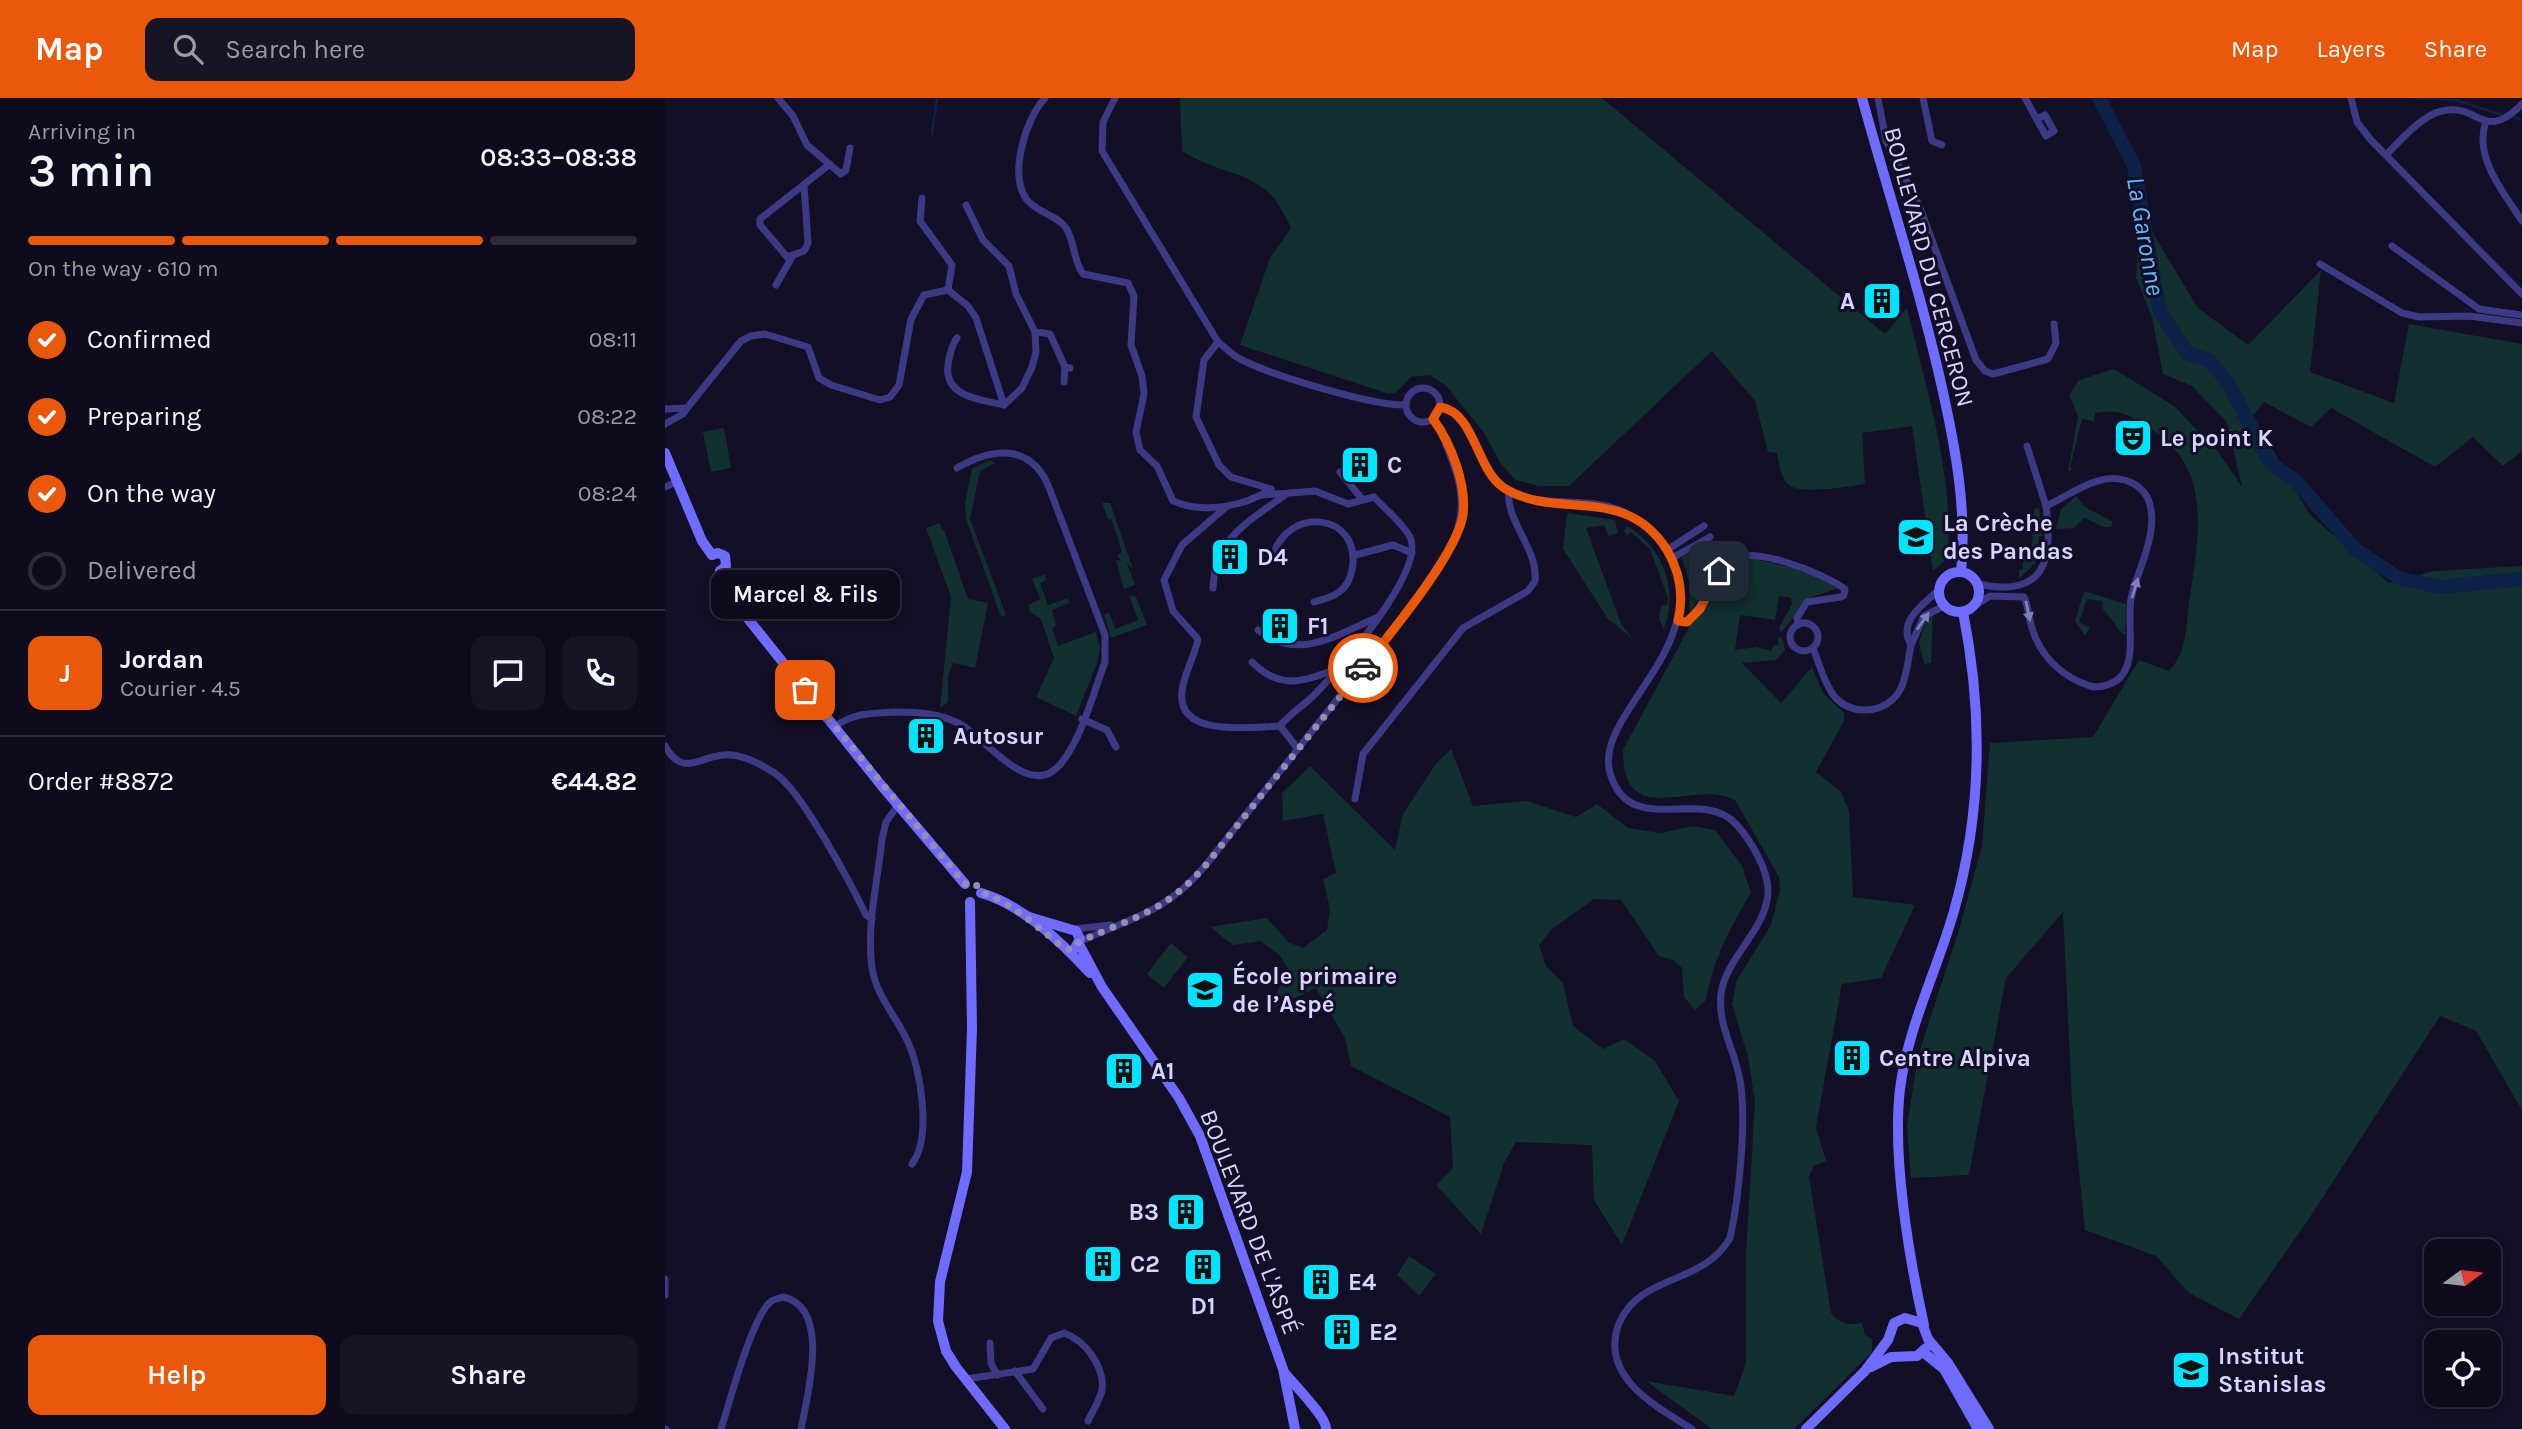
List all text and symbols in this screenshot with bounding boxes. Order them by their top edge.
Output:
search box [145,18,635,81]
text: Map [35,30,103,68]
icon: search [169,30,207,68]
text: Search here [225,34,365,65]
text: Map [2231,35,2279,63]
text: Layers [2317,35,2386,63]
text: Share [2424,35,2487,63]
text: Arriving in [28,118,136,145]
street label: BOULEVARD DU CERCERON [1878,124,1980,410]
text: 08:33–08:38 [480,142,637,173]
text: 3 min [28,144,154,198]
water label: La Garonne [2120,174,2171,298]
text: On the way · 610 m [28,255,218,282]
building icon: A [1861,280,1903,322]
place label: A [1840,287,1855,315]
icon: check [28,321,66,359]
text: Confirmed [87,324,212,355]
text: 08:11 [589,326,637,353]
icon: check [28,398,66,436]
text: Preparing [87,401,201,432]
text: 08:22 [577,403,637,430]
theatre icon: Le point K [2112,417,2154,459]
place label: Le point K [2160,424,2273,452]
building icon: C [1339,444,1381,486]
place label: C [1387,451,1402,479]
icon: check [28,475,66,513]
text: On the way [87,478,216,509]
text: 08:24 [578,480,637,507]
place label: La Crèche des Pandas [1943,509,2074,565]
school or university icon: La Crèche des Pandas [1895,516,1937,558]
building icon: D4 [1209,536,1251,578]
pin [1689,541,1749,601]
place label: D4 [1257,543,1288,571]
icon: home [1700,552,1738,590]
text: Delivered [87,555,197,586]
callout: Marcel & Fils [711,571,899,620]
one-way arrow [2130,578,2140,599]
text: Marcel & Fils [733,581,878,608]
one-way arrow [2022,601,2033,623]
building icon: F1 [1259,605,1301,647]
place label: F1 [1307,612,1329,640]
one-way arrow [1916,612,1930,630]
courier [1328,633,1398,703]
button: chat [471,636,545,710]
button: phone [563,636,637,710]
text: Jordan [120,644,204,675]
icon: car [1344,649,1382,687]
text: J [59,658,71,689]
pin [775,660,835,720]
icon: bag [786,671,824,709]
text: Courier · 4.5 [120,675,241,702]
building icon: Autosur [905,715,947,757]
place label: Autosur [953,722,1044,750]
text: Order #8872 [28,766,174,797]
text: €44.82 [551,766,637,797]
place label: École primaire de l’Aspé [1232,960,1397,1018]
school or university icon: École primaire de l’Aspé [1184,969,1226,1011]
building icon: Centre Alpiva [1831,1037,1873,1079]
place label: Centre Alpiva [1879,1044,2031,1072]
building icon: A1 [1103,1050,1145,1092]
place label: A1 [1151,1057,1175,1085]
street label: BOULEVARD DE L'ASPÉ [1194,1105,1307,1338]
building icon: B3 [1165,1191,1207,1233]
place label: B3 [1129,1198,1159,1226]
north arrow [2424,1239,2501,1316]
map controls [2424,1239,2501,1407]
building icon: C2 [1082,1243,1124,1285]
building icon: D1 [1182,1246,1224,1288]
place label: C2 [1130,1250,1160,1278]
building icon: E4 [1300,1261,1342,1303]
place label: E4 [1348,1268,1376,1296]
place label: D1 [1190,1292,1216,1320]
building icon: E2 [1321,1311,1363,1353]
place label: E2 [1369,1318,1398,1346]
button: locate [2424,1330,2501,1407]
button: Help [28,1335,326,1415]
button: Share [340,1335,637,1415]
place label: Institut Stanislas [2218,1342,2326,1398]
school or university icon: Institut Stanislas [2170,1349,2212,1391]

